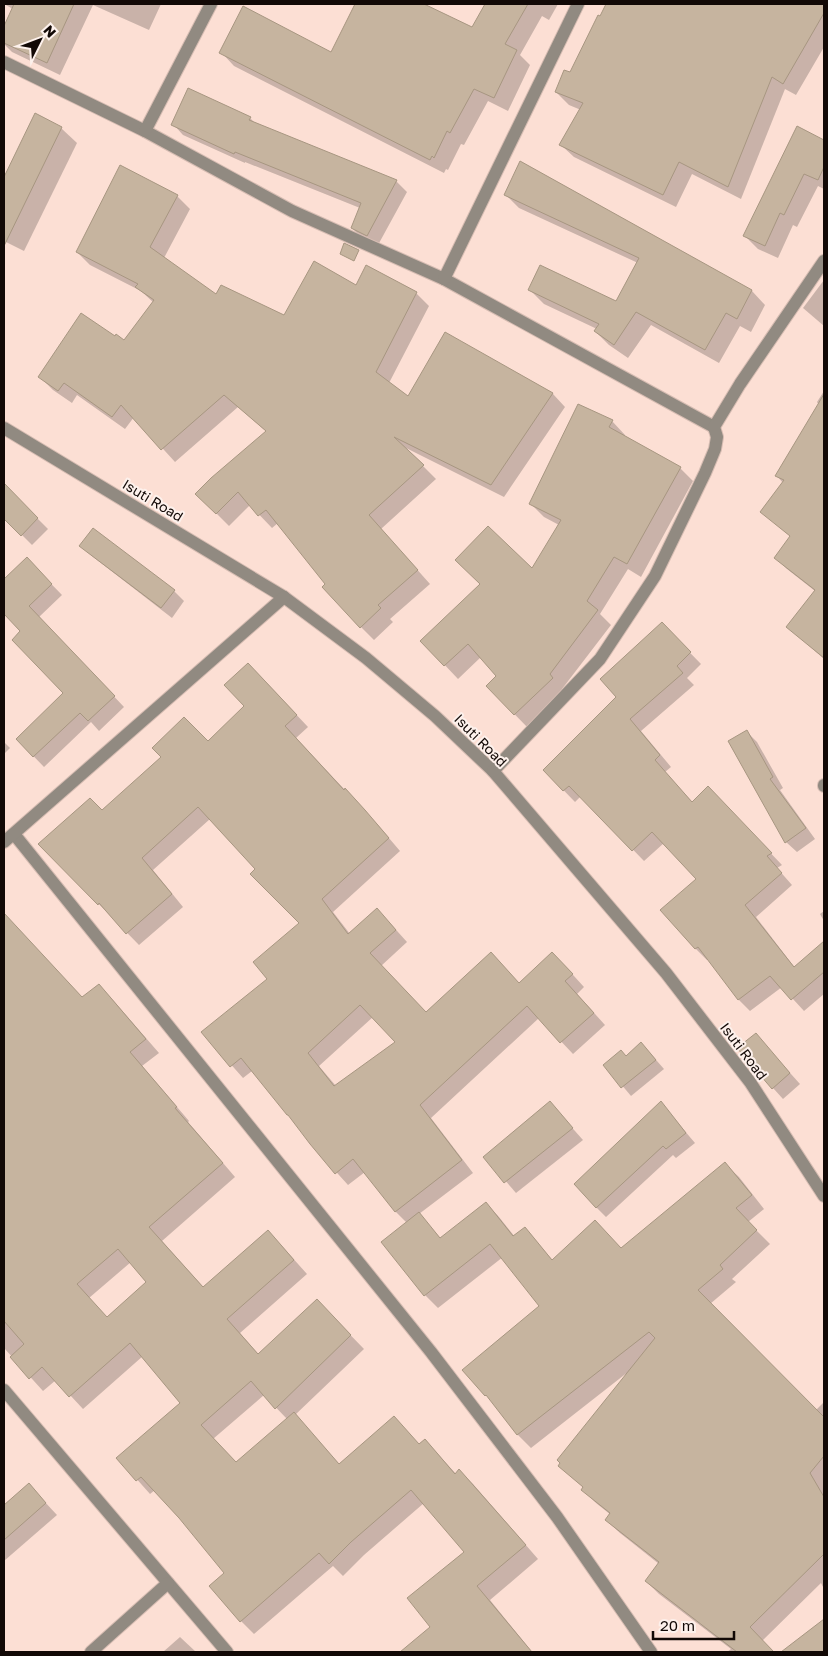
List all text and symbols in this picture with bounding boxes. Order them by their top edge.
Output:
north arrow [15,15,65,65]
text: N [40,21,60,41]
street label: Isuti Road [120,475,186,525]
street label: Isuti Road [451,710,511,770]
street label: Isuti Road [717,1019,771,1083]
scale bar [653,1608,734,1640]
text: 20 m [660,1616,695,1634]

